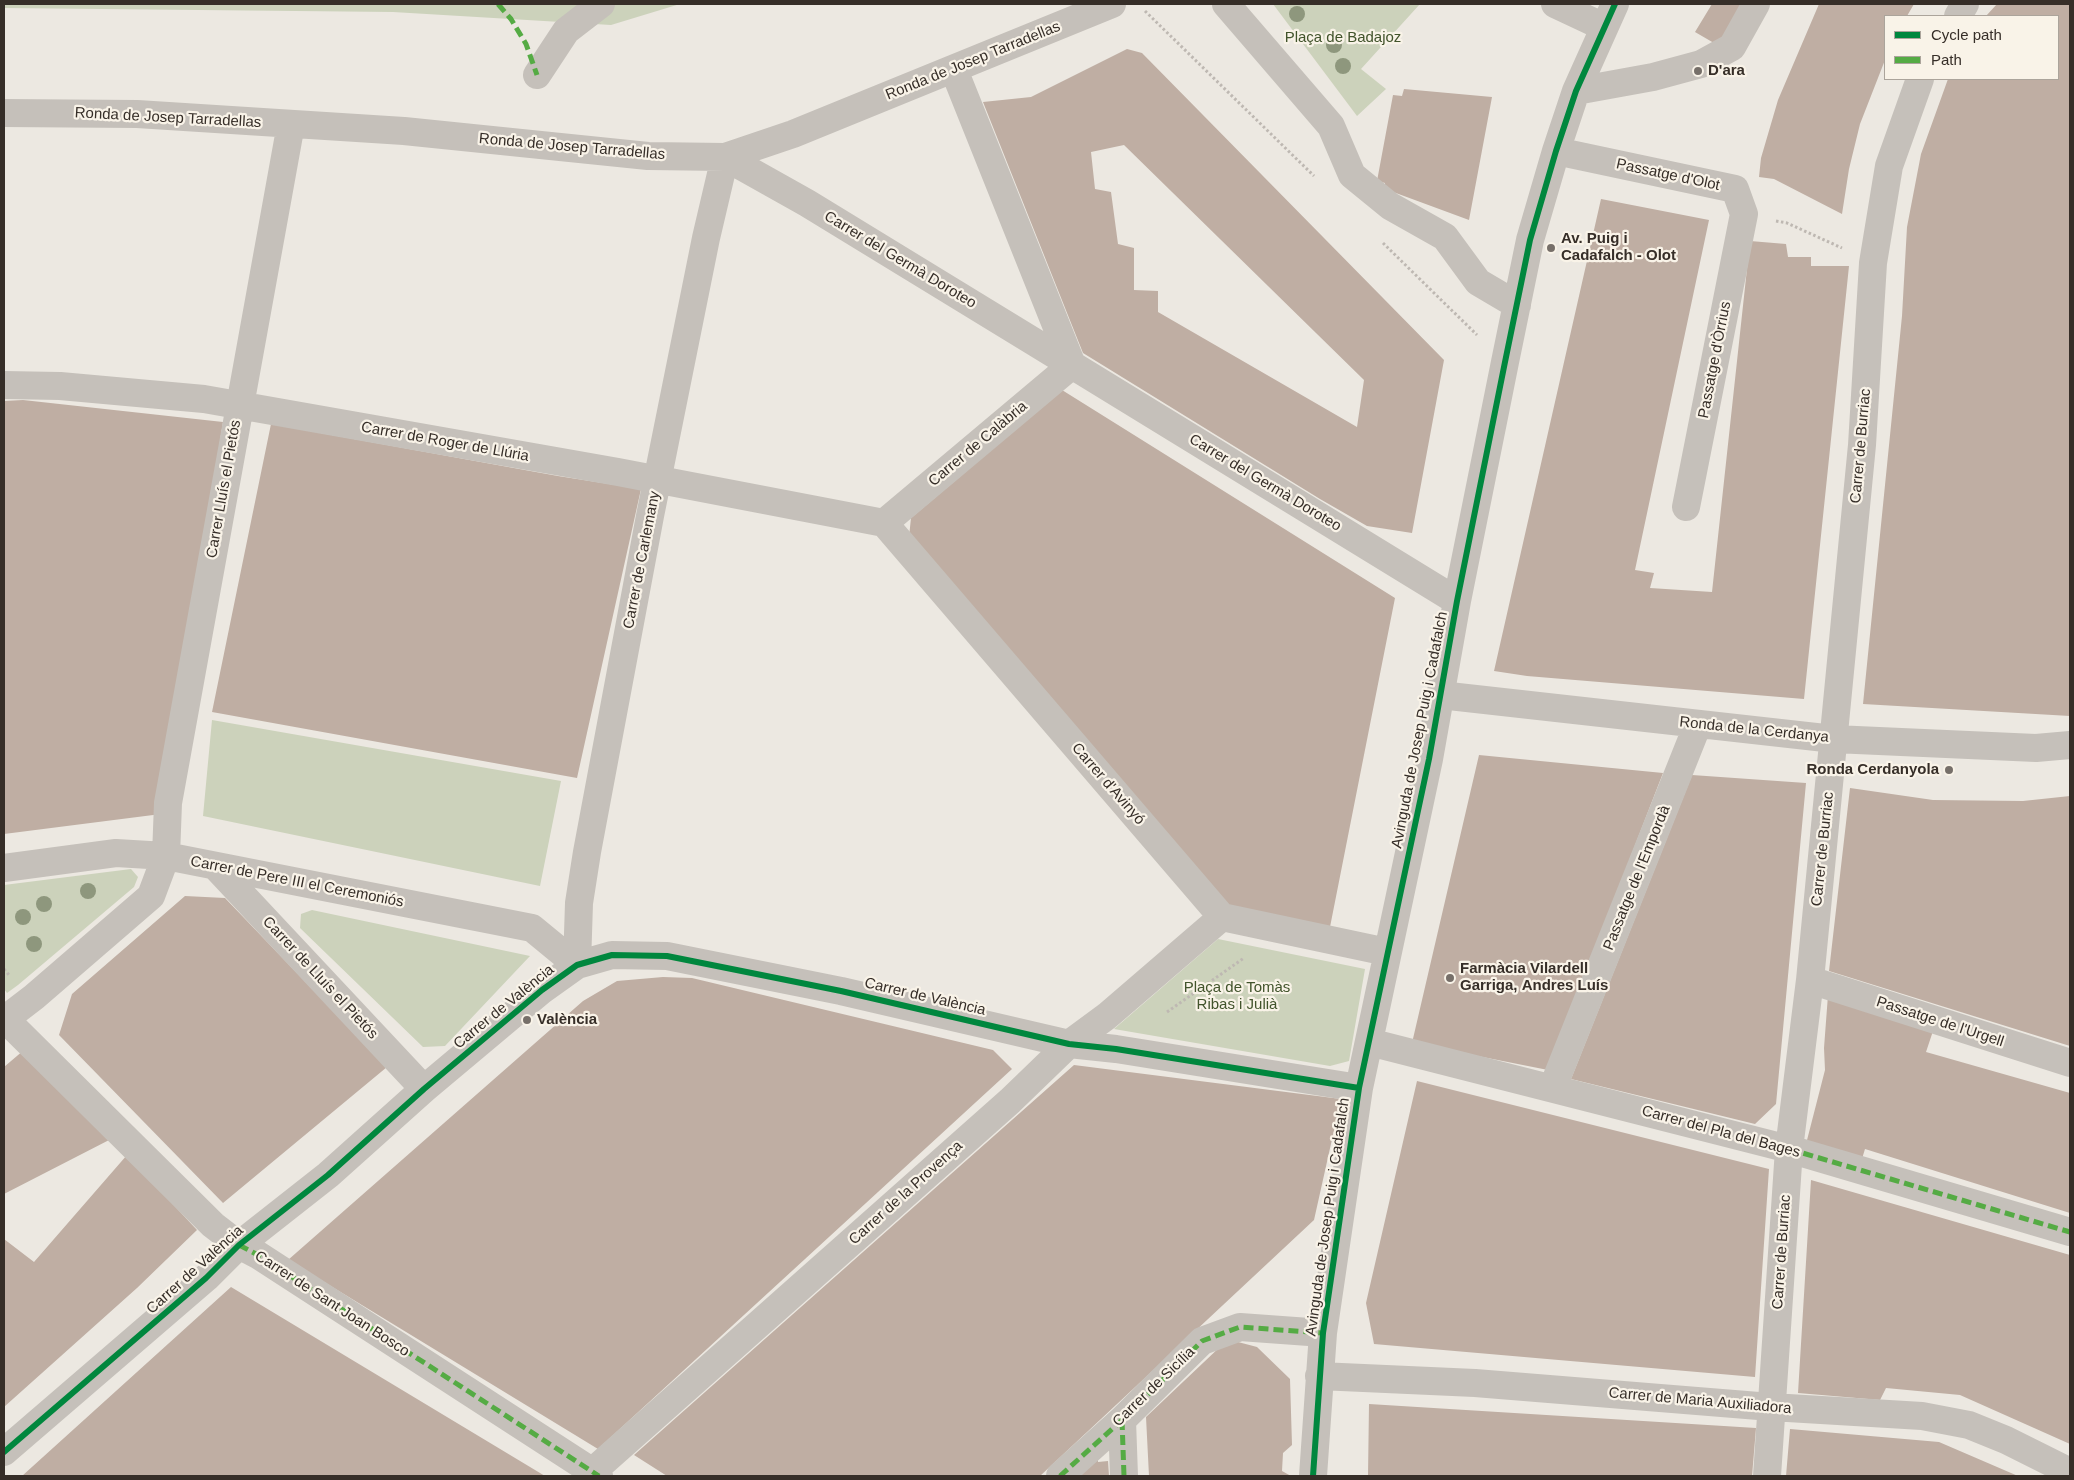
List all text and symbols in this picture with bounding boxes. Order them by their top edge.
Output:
legend [1884,15,2059,80]
street label: Ronda de Josep Tarradellas [883,18,1063,104]
text: Cycle path [1931,26,2002,43]
park label: Plaça de Badajoz [1285,29,1401,47]
text: Path [1931,51,1962,68]
place label: D'ara [1708,62,1745,80]
marker: D'ara [1692,65,1704,77]
street label: Ronda de Josep Tarradellas [74,104,262,132]
street label: Ronda de Josep Tarradellas [478,130,666,164]
street label: Passatge d'Olot [1615,155,1721,195]
street label: Carrer del Germà Doroteo [821,207,979,313]
place label: Av. Puig i Cadafalch - Olot [1561,230,1676,265]
marker: Av. Puig i Cadafalch - Olot [1545,242,1557,254]
street label: Passatge d'Òrrius [1695,300,1735,420]
street label: Carrer de Burriac [1847,388,1875,504]
street label: Carrer de Calàbria [925,397,1031,491]
street label: Carrer Lluís el Pietós [203,418,245,560]
street label: Carrer de Roger de Llúria [360,418,530,466]
street label: Carrer del Germà Doroteo [1186,430,1344,536]
street label: Carrer de Carlemany [620,490,664,630]
street label: Avinguda de Josep Puig i Cadafalch [1388,610,1452,850]
street label: Ronda de la Cerdanya [1678,713,1830,747]
street label: Carrer d'Avinyó [1068,739,1148,829]
place label: Ronda Cerdanyola [1806,761,1939,779]
marker: Ronda Cerdanyola [1943,764,1955,776]
street label: Carrer de Burriac [1808,791,1838,907]
street label: Passatge de l'Empordà [1600,803,1674,953]
street label: Carrer de Pere III el Ceremoniós [189,852,405,912]
street label: Carrer de Lluís el Pietós [259,913,381,1043]
place label: Farmàcia Vilardell Garriga, Andres Luís [1460,960,1608,995]
street label: Carrer de València [450,961,558,1053]
marker: Farmàcia Vilardell Garriga, Andres Luís [1444,972,1456,984]
street label: Carrer de València [863,974,987,1020]
park label: Plaça de Tomàs Ribas i Julià [1184,979,1290,1014]
street label: Passatge de l'Urgell [1874,993,2006,1051]
place label: València [537,1011,597,1029]
marker: València [521,1014,533,1026]
street label: Avinguda de Josep Puig i Cadafalch [1302,1097,1354,1337]
street label: Carrer del Pla del Bages [1640,1102,1802,1162]
street label: Carrer de la Provença [845,1137,967,1249]
street label: Carrer de Burriac [1769,1194,1795,1310]
street label: Carrer de València [143,1222,247,1318]
street label: Carrer de Sant Joan Bosco [251,1247,413,1361]
street label: Carrer de Sicília [1109,1343,1199,1431]
street label: Carrer de Maria Auxiliadora [1608,1384,1792,1418]

